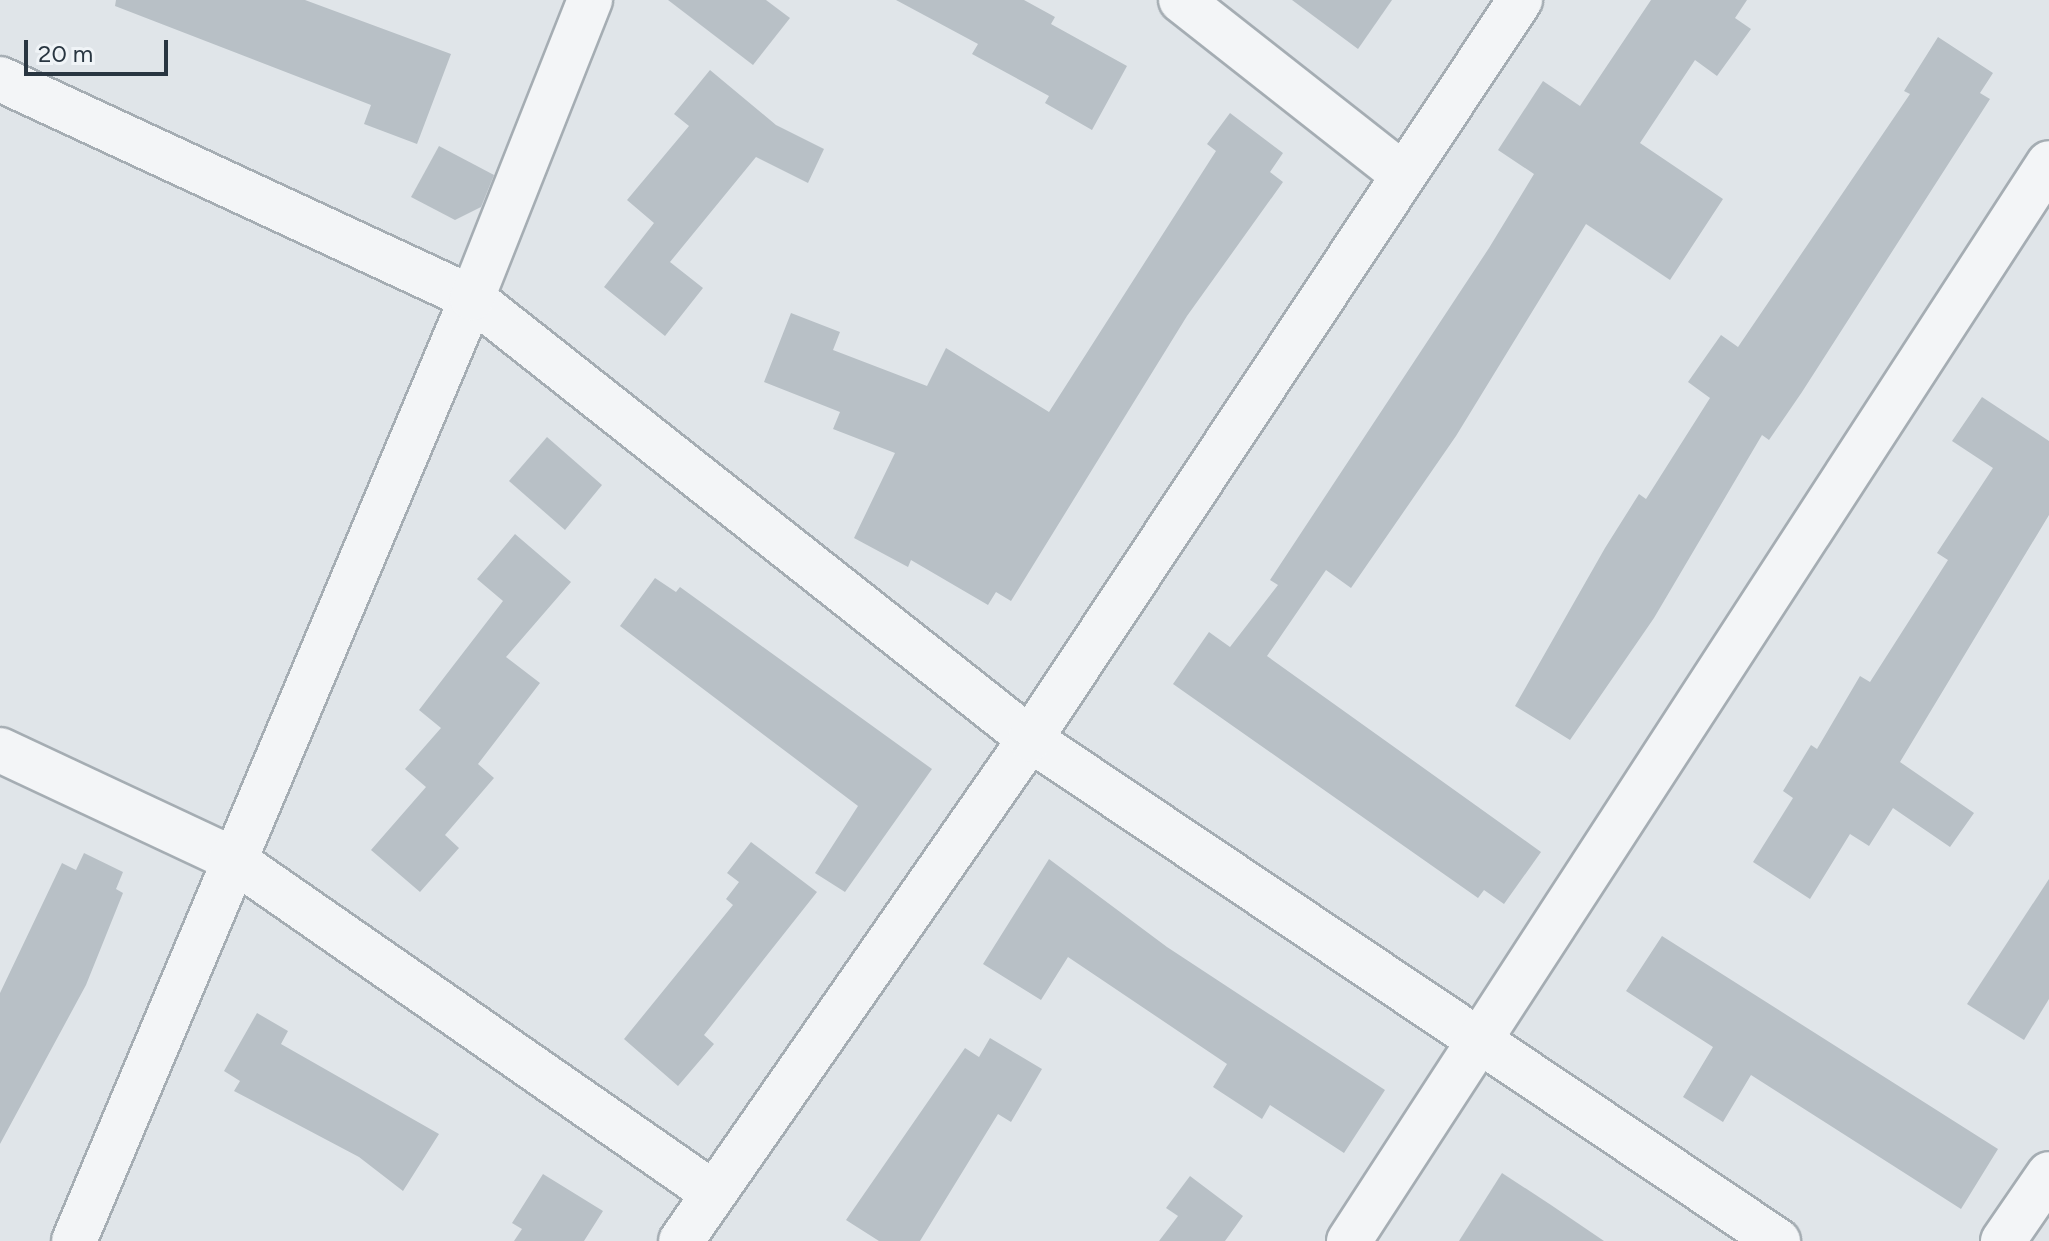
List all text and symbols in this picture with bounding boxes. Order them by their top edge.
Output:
scale bar [28,24,172,74]
text: 20 m [38,39,93,68]

